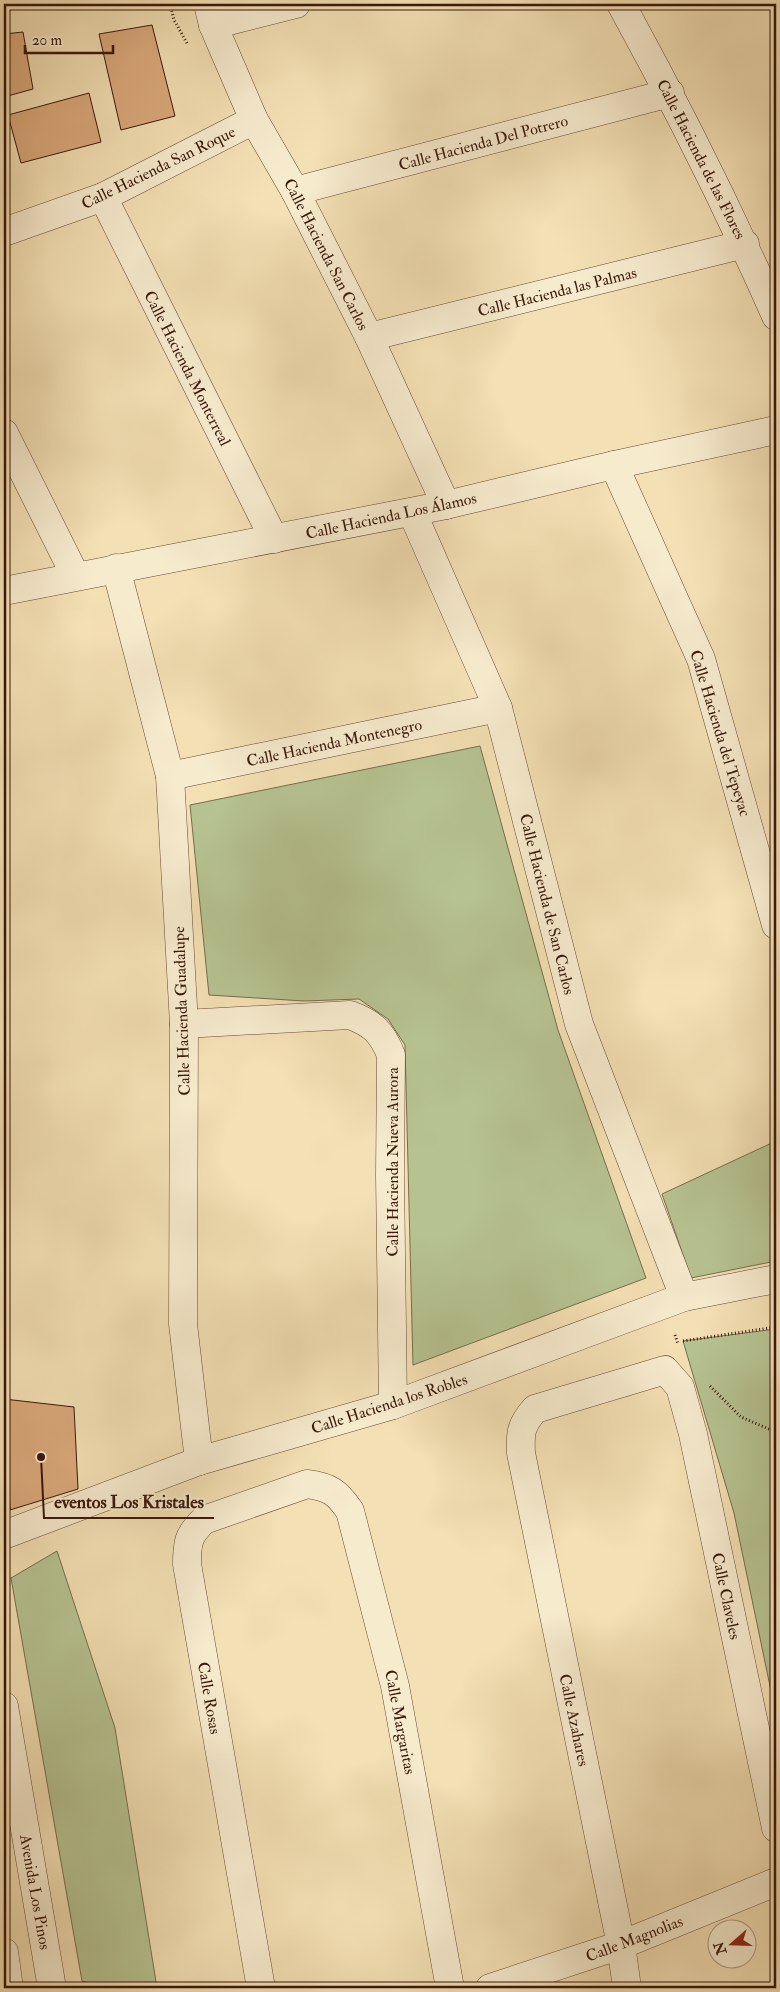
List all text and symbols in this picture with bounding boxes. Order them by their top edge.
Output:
scale bar [25,22,112,54]
text: 20 m [32,31,62,50]
street label: Calle Hacienda de las Flores [652,76,750,243]
street label: Calle Hacienda Del Potrero [396,111,570,175]
street label: Calle Hacienda San Roque [78,122,239,214]
street label: Calle Hacienda San Carlos [279,175,373,334]
street label: Calle Hacienda las Palmas [476,263,639,321]
street label: Calle Hacienda Monterreal [139,287,235,449]
street label: Calle Hacienda Los Álamos [304,487,478,544]
street label: Calle Hacienda del Tepeyac [684,648,755,820]
street label: Calle Hacienda Montenegro [245,715,424,771]
street label: Calle Hacienda de San Carlos [515,812,579,997]
street label: Calle Hacienda Guadalupe [169,926,196,1096]
street label: Calle Hacienda Nueva Aurora [383,1067,403,1257]
street label: Calle Hacienda los Robles [309,1369,470,1439]
callout: eventos Los Kristales [44,1485,214,1518]
text: eventos Los Kristales [54,1491,204,1514]
street label: Calle Claveles [707,1551,745,1641]
street label: Calle Rosas [193,1661,225,1736]
street label: Calle Margaritas [380,1668,420,1776]
street label: Calle Azahares [554,1672,594,1768]
street label: Avenida Los Pinos [15,1832,55,1951]
street label: Calle Magnolias [583,1911,686,1967]
north arrow [708,1920,758,1970]
text: N [710,1939,731,1958]

